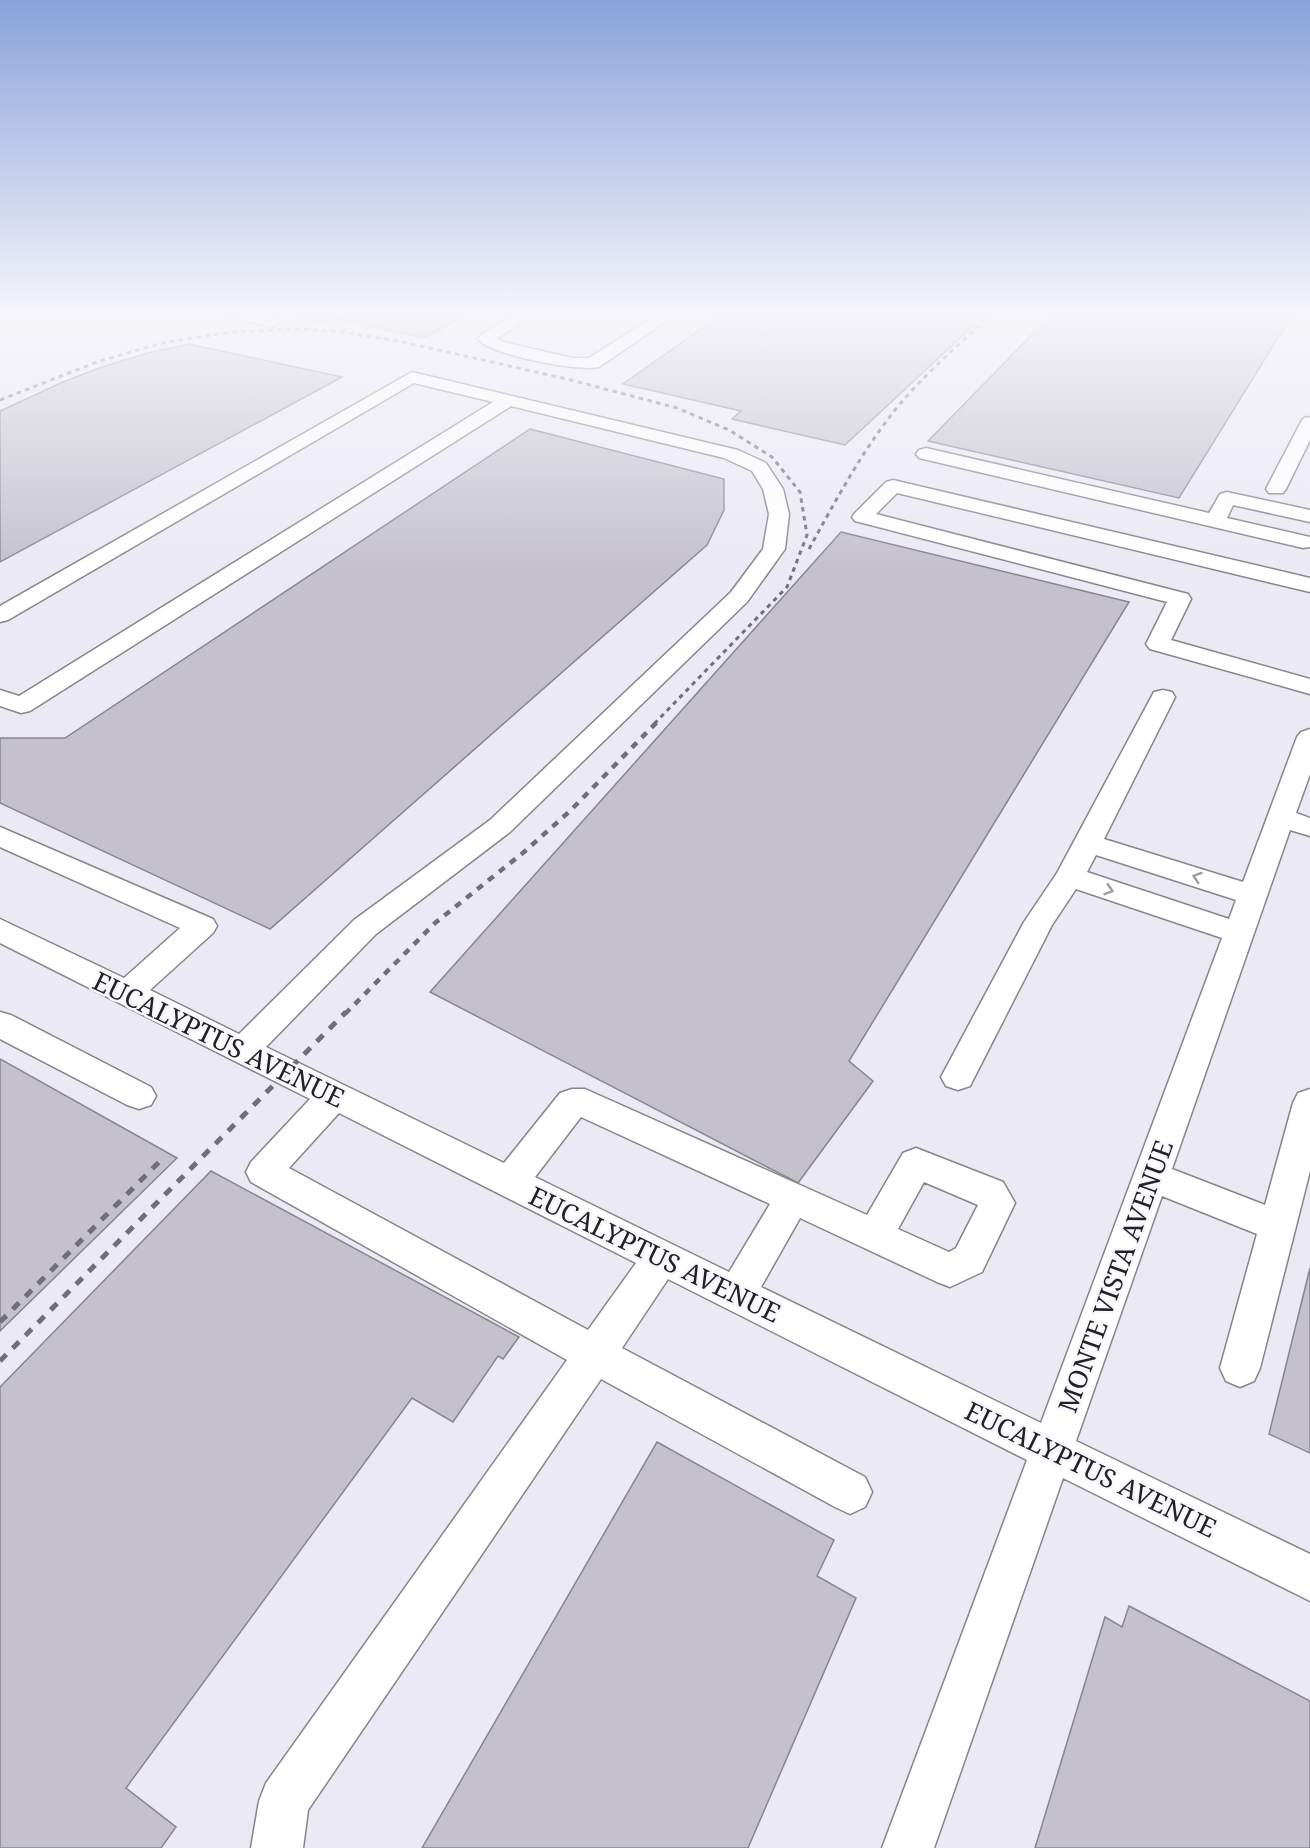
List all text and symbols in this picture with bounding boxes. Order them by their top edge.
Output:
one-way arrow [1192,872,1203,885]
one-way arrow [1103,883,1114,895]
street label: EUCALYPTUS AVENUE [87,962,351,1116]
street label: MONTE VISTA AVENUE [1049,1135,1181,1417]
street label: EUCALYPTUS AVENUE [523,1177,787,1331]
street label: EUCALYPTUS AVENUE [959,1392,1223,1546]

